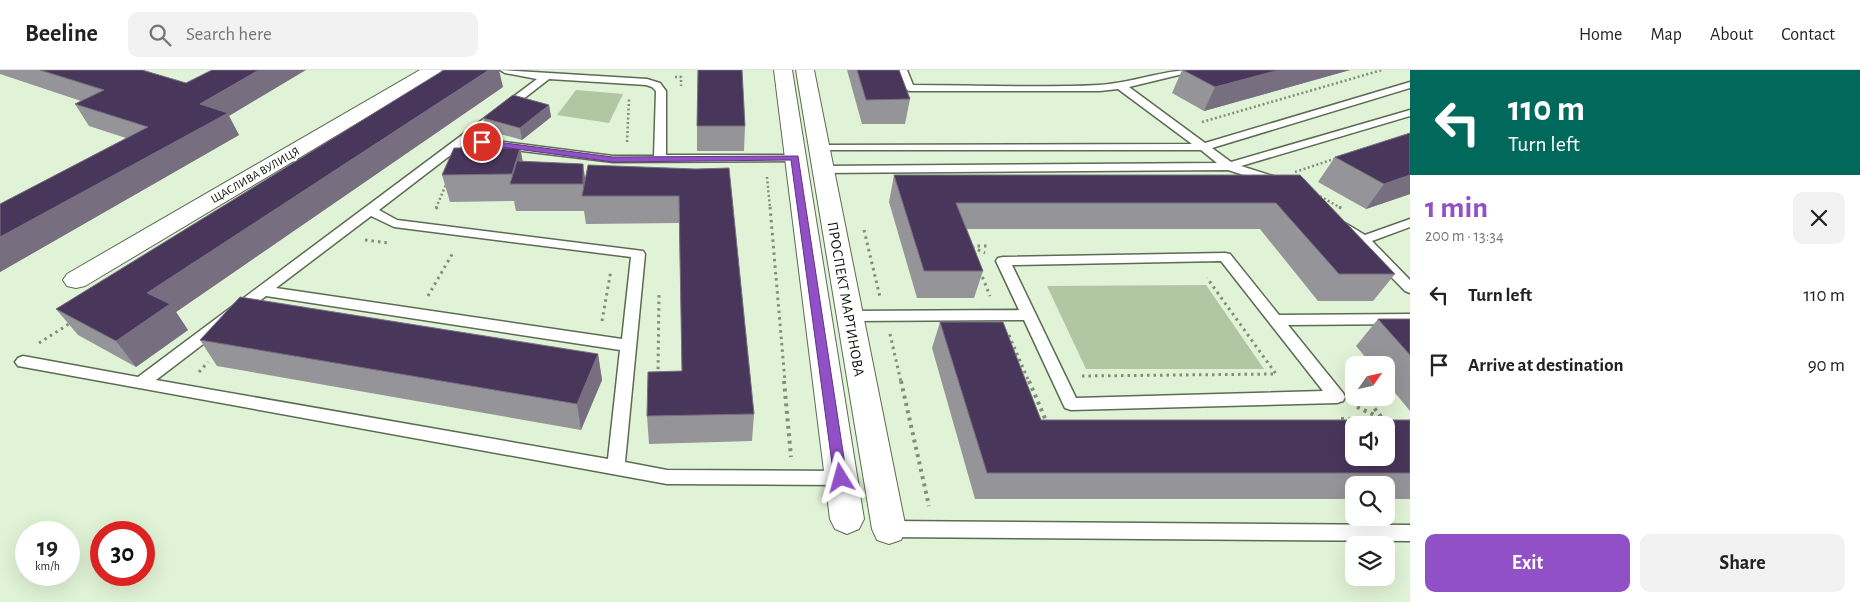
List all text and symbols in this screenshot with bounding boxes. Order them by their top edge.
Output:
search box [128,12,478,57]
icon: search [146,21,174,49]
text: Beeline [25,22,98,46]
text: Search here [186,25,272,44]
text: Home [1579,26,1622,44]
text: Map [1650,26,1682,44]
text: About [1710,26,1753,44]
text: Contact [1781,26,1835,44]
icon: left [1425,90,1490,155]
text: 110 m [1508,92,1585,127]
pin [461,121,503,163]
icon: arrive [468,128,496,156]
text: Turn left [1508,133,1580,155]
street label: ЩАСЛИВА ВУЛИЦЯ [209,145,301,205]
button: close [1793,192,1845,244]
text: 1 min [1425,193,1488,223]
street label: ПРОСПЕКТ МАРТИНОВА [824,220,867,378]
text: 200 m · 13:34 [1425,228,1504,244]
icon: left [1425,281,1453,309]
text: Turn left [1468,286,1532,305]
text: 110 m [1804,286,1845,305]
icon: arrive [1425,351,1453,379]
north arrow [1345,356,1395,406]
map controls [1345,356,1395,586]
text: Arrive at destination [1468,356,1624,375]
text: 90 m [1808,356,1845,375]
button: sound [1345,416,1395,466]
position arrow [814,451,866,503]
button: search [1345,476,1395,526]
speed limit sign: 30 [90,521,155,586]
button: Exit [1425,534,1630,592]
button: Share [1640,534,1845,592]
text: 19 [37,535,58,560]
button: layers [1345,536,1395,586]
text: km/h [35,560,60,572]

